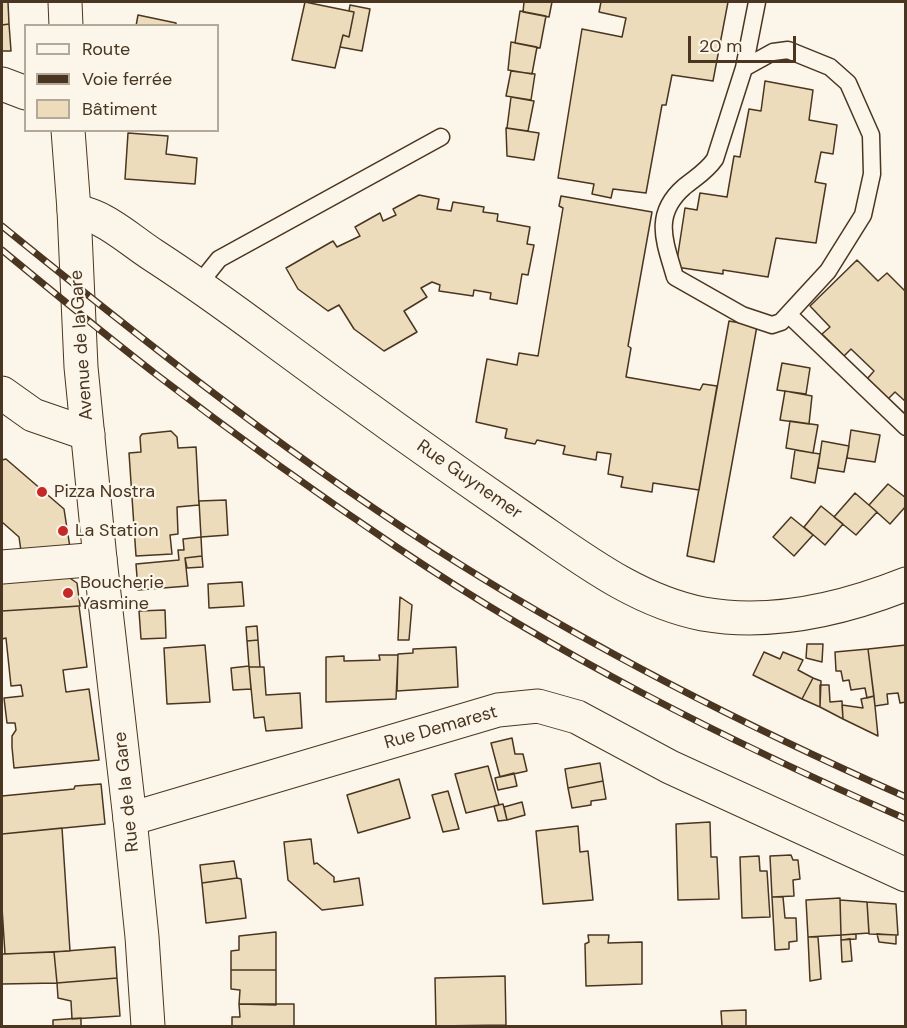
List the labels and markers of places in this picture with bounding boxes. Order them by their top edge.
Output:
place label: Pizza Nostra [54,481,155,503]
marker: Pizza Nostra [35,485,49,499]
place label: La Station [75,520,158,542]
marker: La Station [56,524,70,538]
place label: Boucherie Yasmine [80,572,164,614]
marker: Boucherie Yasmine [61,586,75,600]

